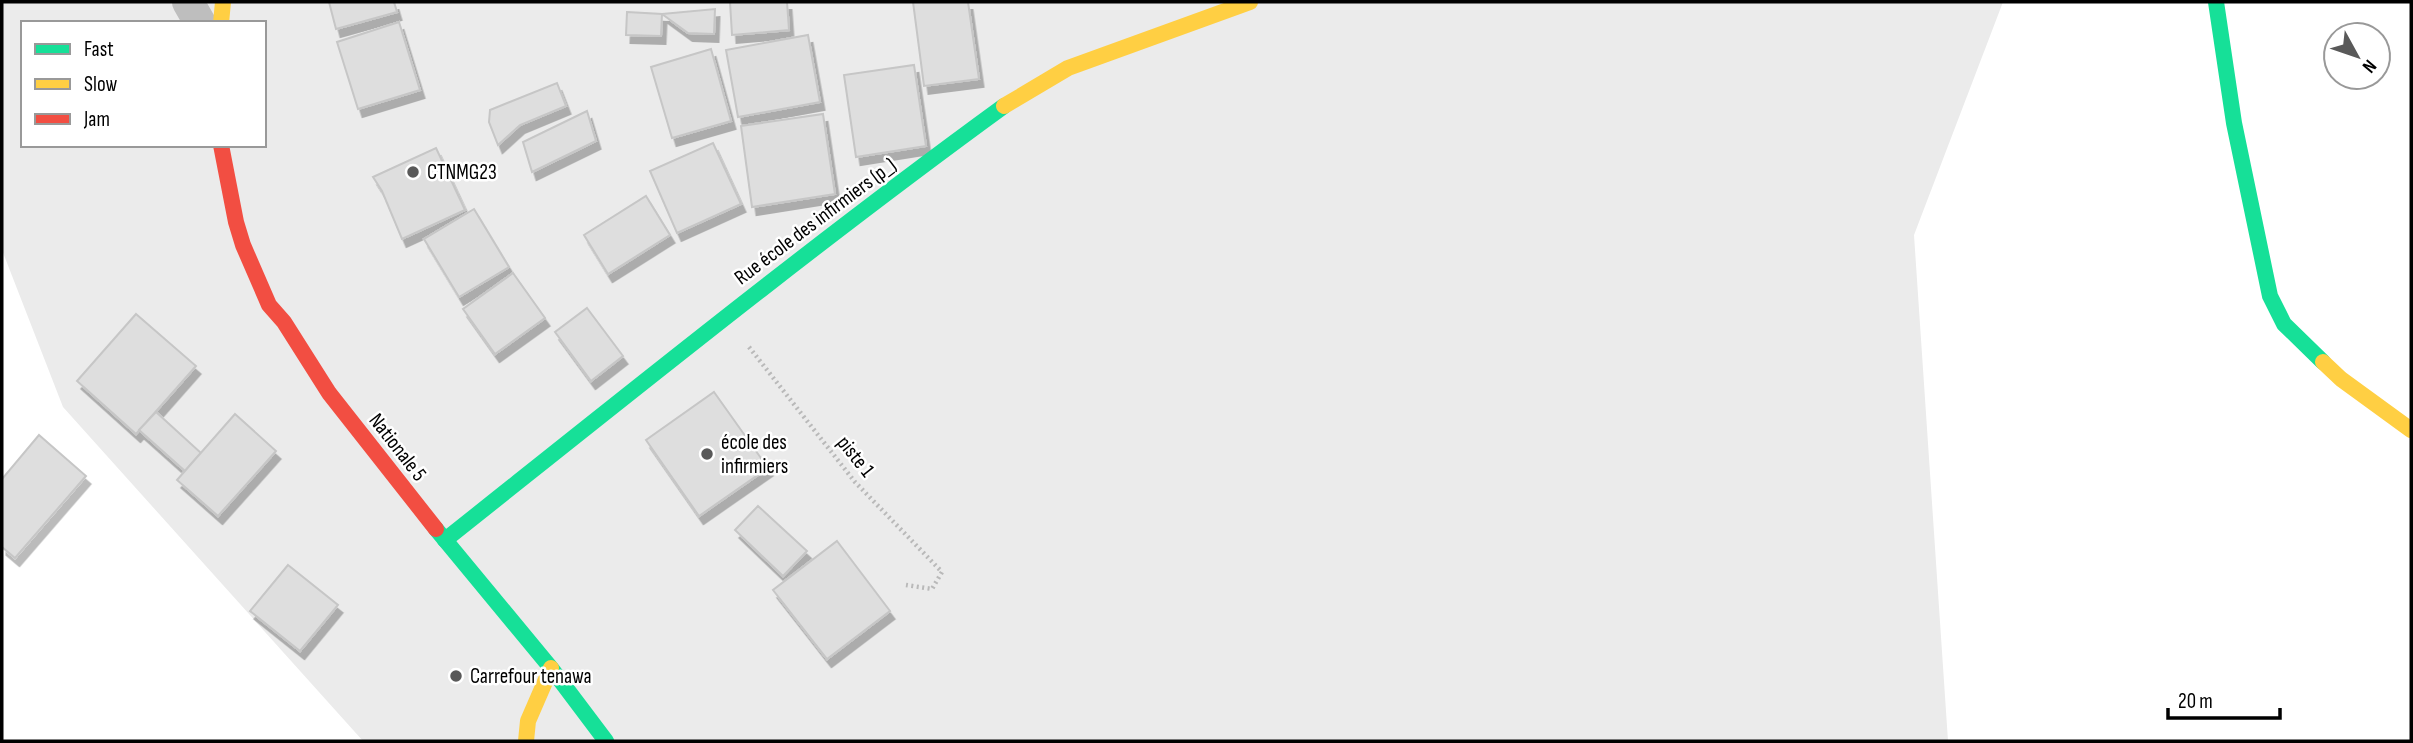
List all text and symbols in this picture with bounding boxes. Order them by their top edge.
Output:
legend [21,21,266,147]
north arrow [2322,21,2392,91]
text: Fast [84,37,114,62]
text: N [2357,55,2381,77]
text: Slow [84,72,118,97]
text: Jam [83,107,110,132]
street label: Rue école des infirmiers (p_) [730,153,901,290]
place label: CTNMG23 [427,160,497,185]
marker: CTNMG23 [405,164,421,180]
street label: Nationale 5 [363,408,432,486]
place label: école des infirmiers [721,430,788,479]
street label: piste 1 [832,431,880,482]
marker: école des infirmiers [699,446,715,462]
place label: Carrefour tenawa [470,664,592,689]
marker: Carrefour tenawa [448,668,464,684]
scale bar [2168,676,2280,720]
text: 20 m [2178,689,2213,714]

